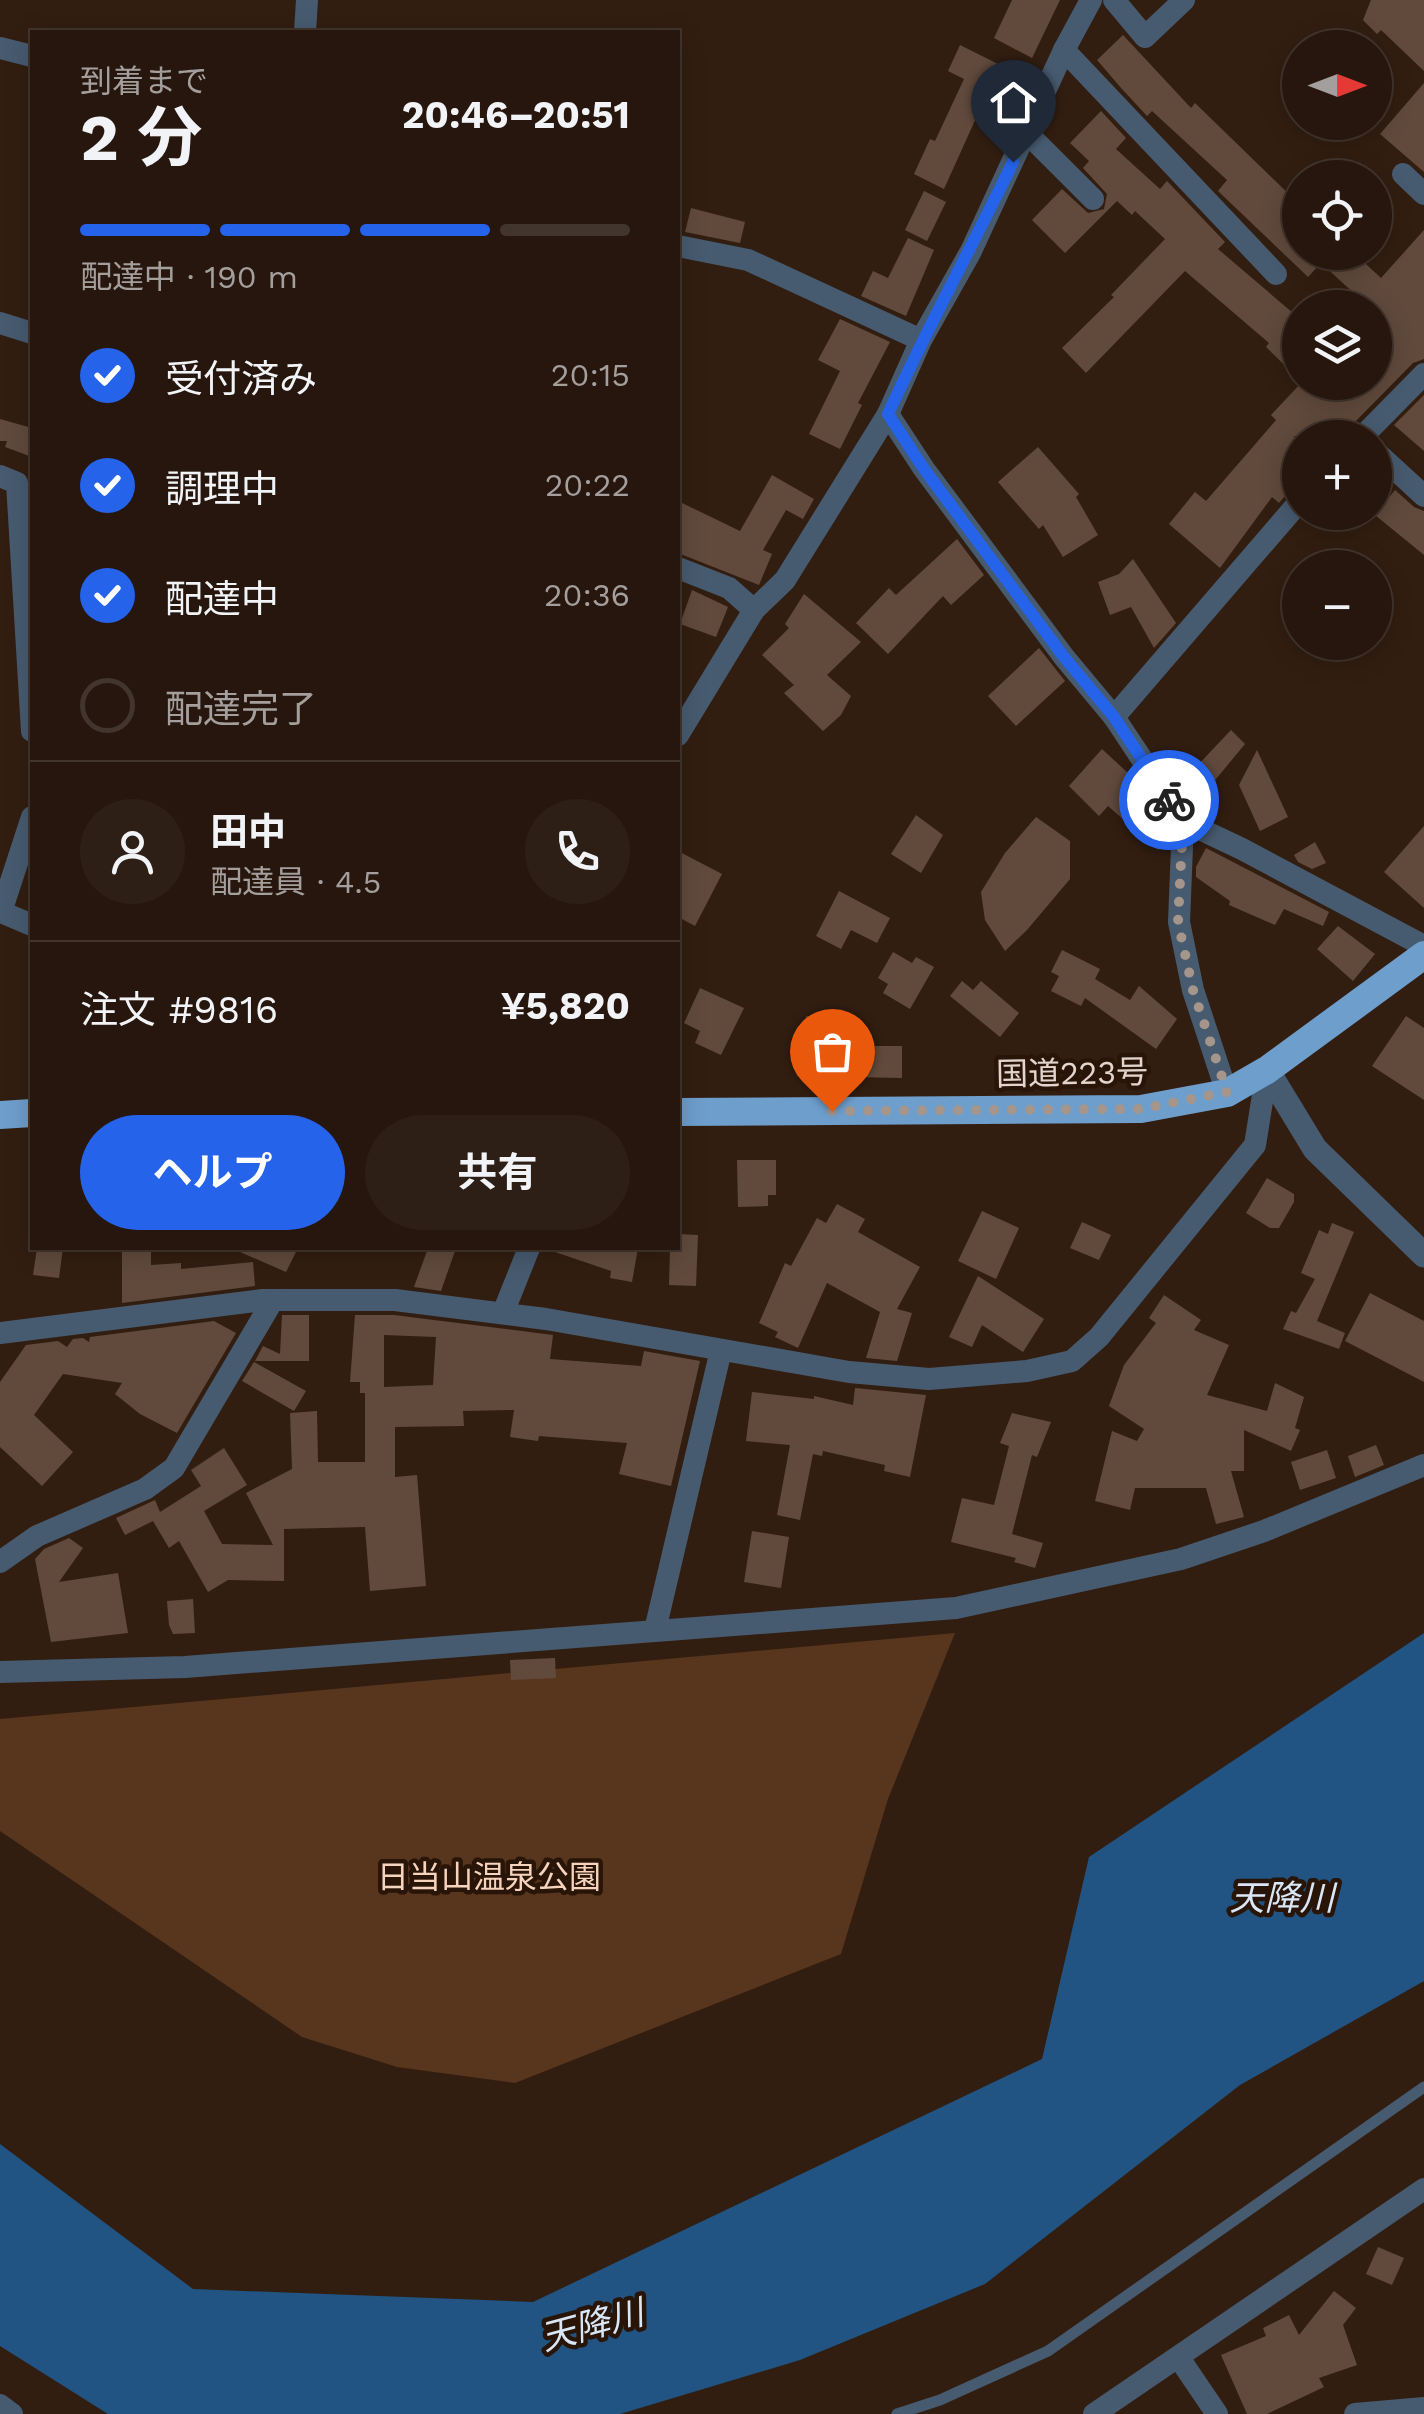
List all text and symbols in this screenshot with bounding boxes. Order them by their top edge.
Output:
north arrow [1282,30,1392,140]
map controls [1282,30,1392,660]
pin [971,60,1056,163]
text: 到着まで [80,62,208,100]
icon: home [986,75,1041,130]
text: 20:46–20:51 [402,93,630,137]
text: 2 分 [80,100,202,176]
button: locate [1282,160,1392,270]
text: 配達中 · 190 m [80,258,298,296]
button: layers [1282,290,1392,400]
icon: check [80,348,135,403]
text: 20:15 [551,356,630,394]
text: 受付済み [165,357,317,401]
button: + [1282,420,1392,530]
icon: check [80,458,135,513]
text: 20:22 [545,466,630,504]
text: 調理中 [165,467,279,511]
button: − [1282,550,1392,660]
icon: check [80,568,135,623]
text: 20:36 [544,576,630,614]
text: 配達中 [165,577,279,621]
text: 配達完了 [165,687,317,731]
courier [1119,750,1219,850]
icon: bike [1142,773,1197,828]
button: person [80,799,185,904]
button: phone [525,799,630,904]
text: 田中 [210,810,286,854]
text: 配達員 · 4.5 [210,863,381,901]
text: ¥5,820 [501,984,630,1028]
text: 注文 #9816 [80,988,278,1032]
pin [790,1009,875,1112]
icon: bag [805,1024,860,1079]
street label: 国道223号 [996,1053,1148,1093]
button: ヘルプ [80,1115,345,1230]
button: 共有 [365,1115,630,1230]
park label: 日当山温泉公園 [377,1858,601,1896]
water label: 天降川 [1229,1877,1338,1919]
water label: 天降川 [536,2290,652,2359]

